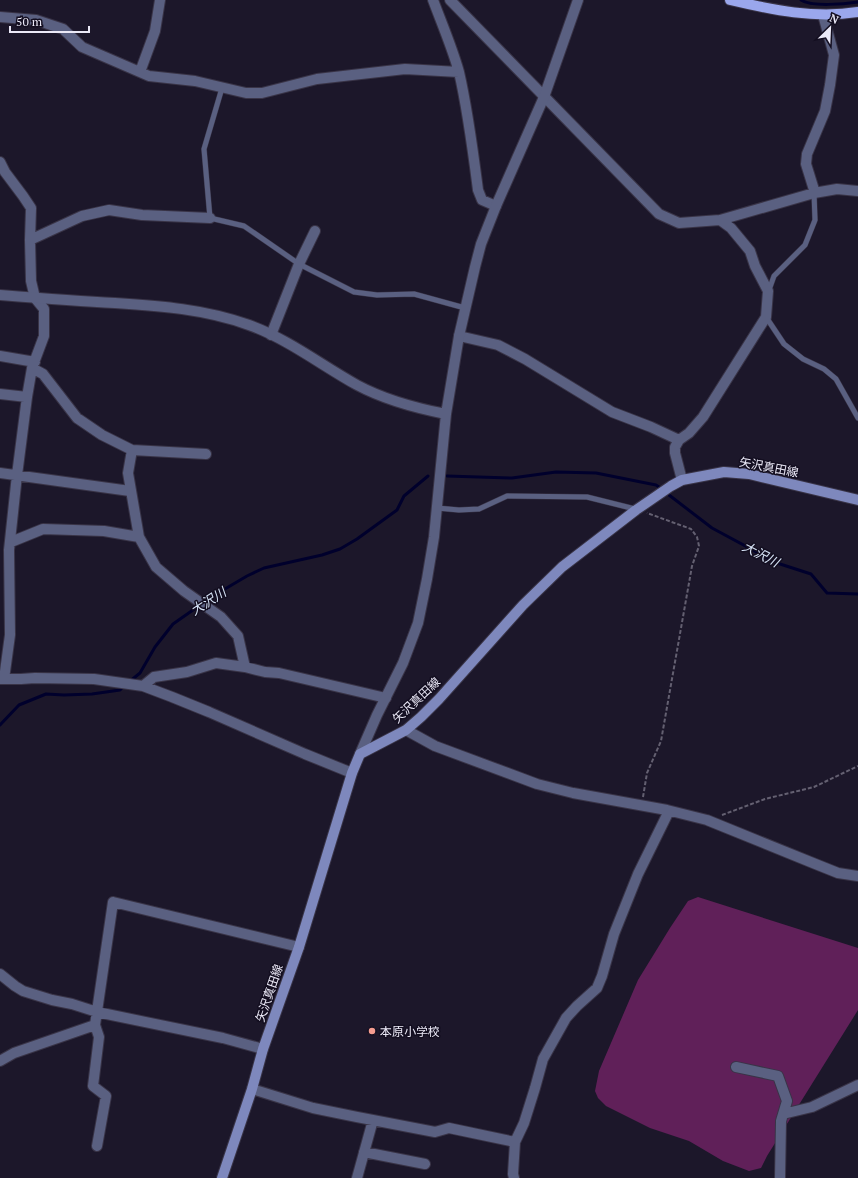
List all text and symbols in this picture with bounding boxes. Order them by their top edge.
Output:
scale bar [10,8,89,34]
north arrow [810,8,850,48]
text: N [827,11,841,27]
text: 50 m [16,14,43,29]
street label: 矢沢真田線 [738,454,800,480]
water label: 大沢川 [740,537,784,572]
water label: 大沢川 [187,582,231,619]
street label: 矢沢真田線 [389,674,443,726]
street label: 矢沢真田線 [252,962,286,1024]
place label: 本原小学校 [380,1024,440,1039]
marker: 本原小学校 [367,1026,377,1036]

